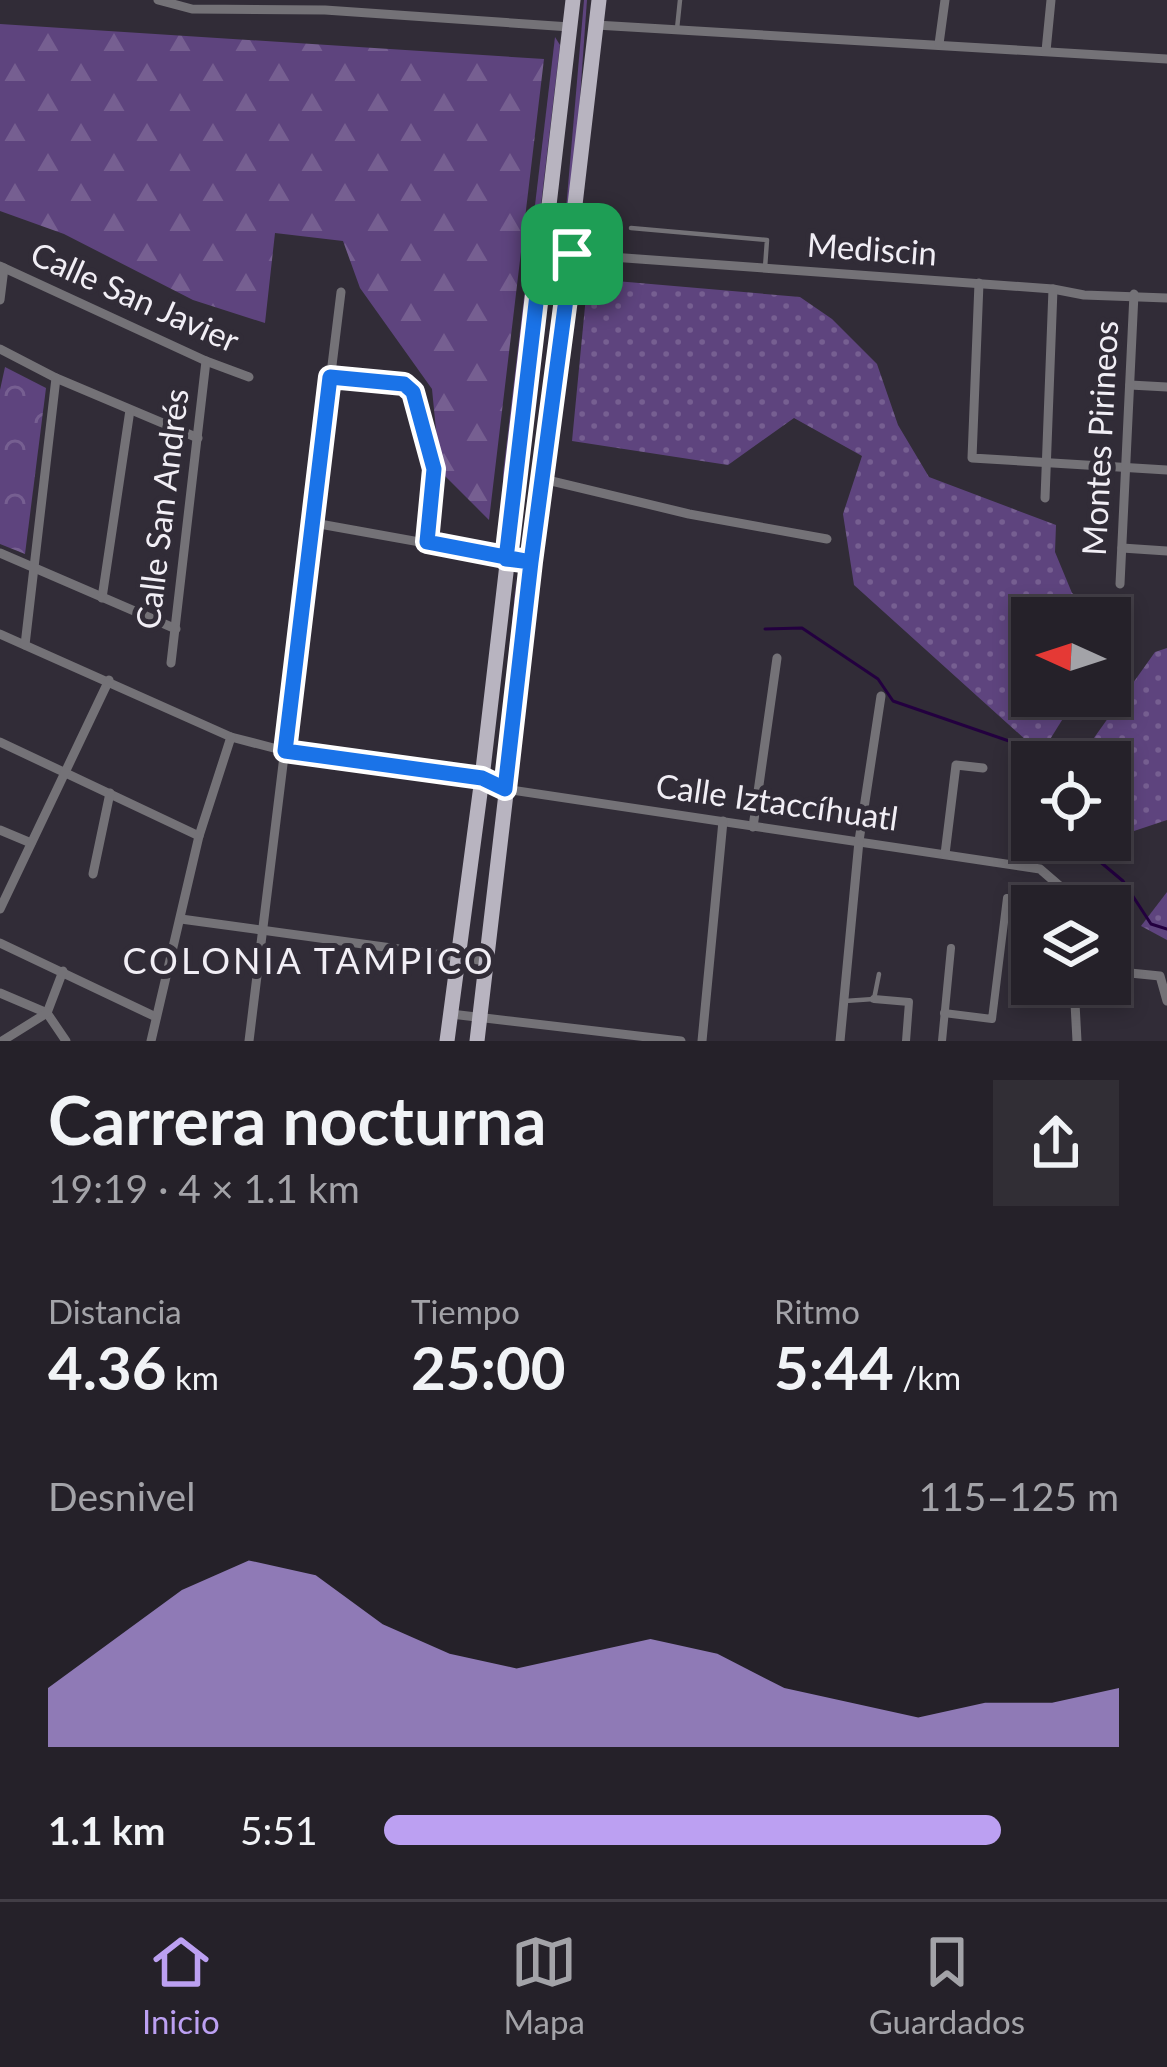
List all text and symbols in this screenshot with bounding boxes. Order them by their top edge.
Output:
pin [521,203,623,305]
icon: arrive [539,221,605,287]
street label: Mediscin [806,224,938,272]
street label: Calle San Javier [25,232,246,360]
street label: Montes Pirineos [1073,319,1125,557]
street label: Calle San Andrés [126,386,196,631]
north arrow [1011,597,1131,717]
map controls [1011,597,1131,1005]
button: locate [1011,741,1131,861]
street label: Calle Iztaccíhuatl [653,764,901,838]
button: layers [1011,885,1131,1005]
district label: COLONIA TAMPICO [123,938,495,982]
text: Carrera nocturna [48,1080,546,1159]
button: share [993,1080,1119,1206]
text: 19:19 · 4 × 1.1 km [48,1165,360,1211]
text: Distancia [48,1291,182,1331]
text: Tiempo [411,1291,520,1331]
text: Ritmo [774,1291,860,1331]
text: 4.36 [48,1331,167,1403]
text: 25:00 [411,1331,566,1403]
text: 5:44 [774,1331,894,1403]
text: km [167,1357,219,1397]
text: /km [894,1357,961,1397]
text: Desnivel [48,1473,195,1519]
text: 115–125 m [919,1473,1119,1519]
text: 1.1 km [48,1807,166,1853]
text: 5:51 [240,1807,318,1853]
tab: Inicio [142,1929,220,2041]
tab: Mapa [503,1929,585,2041]
tab: Guardados [869,1929,1025,2041]

